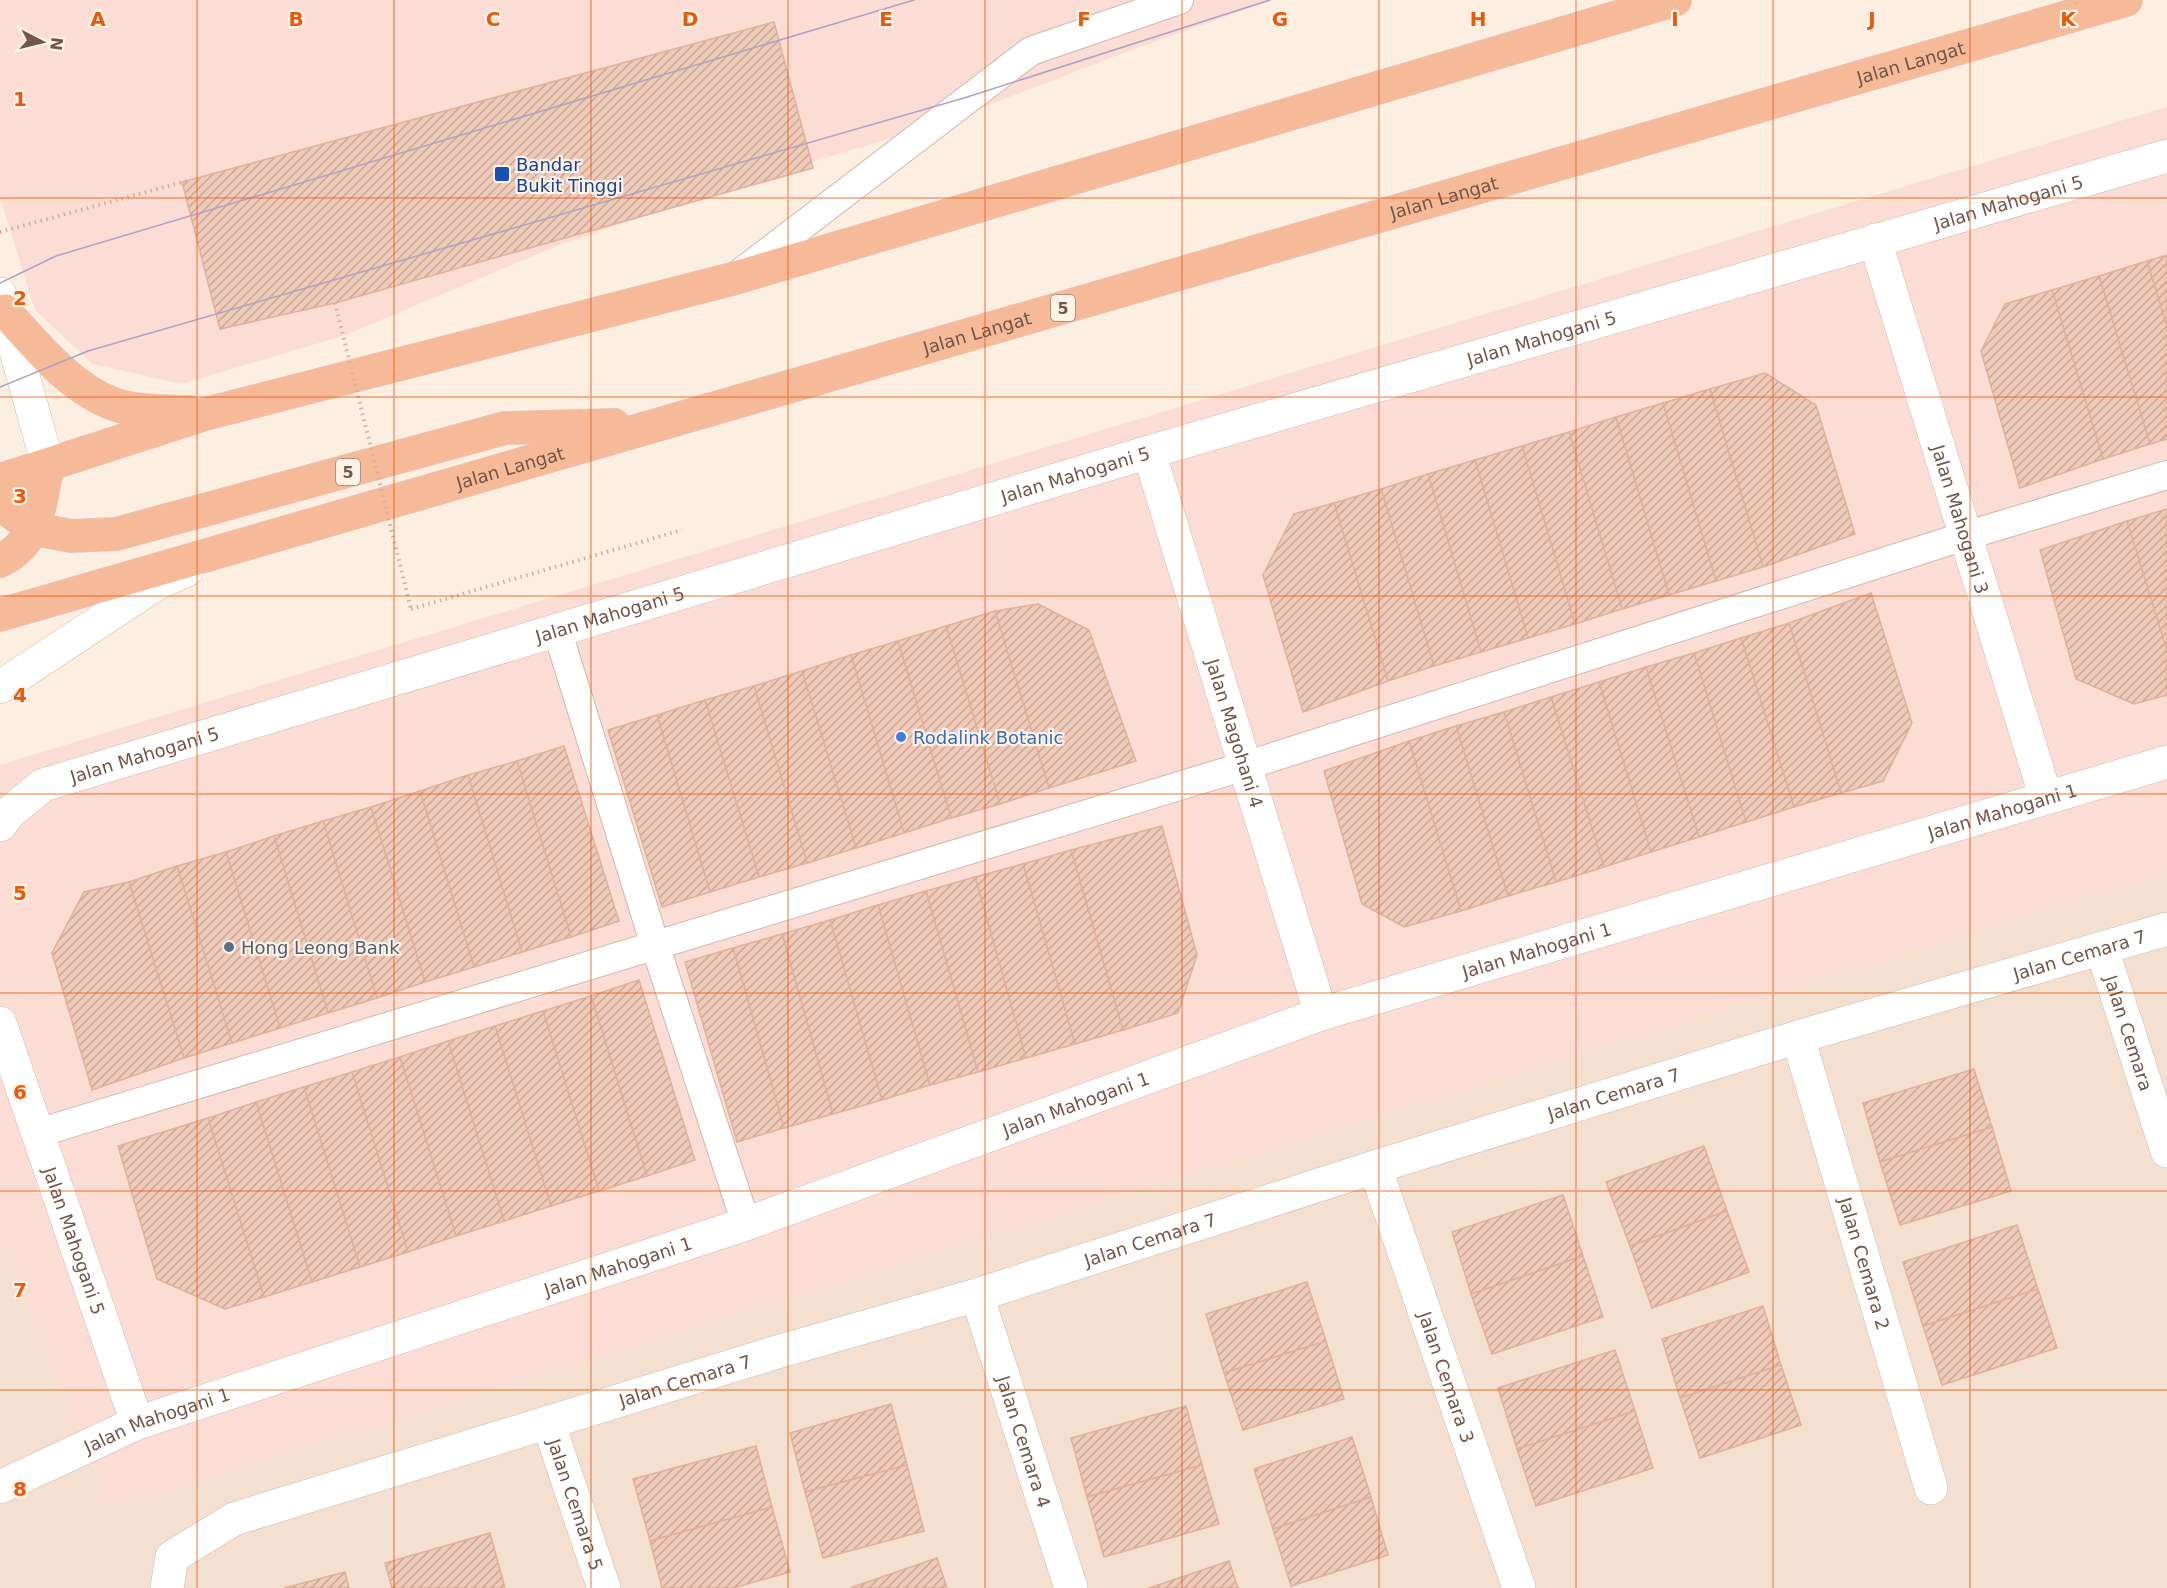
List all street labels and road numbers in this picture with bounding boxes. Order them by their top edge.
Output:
street label: Jalan Langat [1853,37,1967,88]
street label: Jalan Mahogani 5 [1930,170,2085,234]
street label: Jalan Langat [1386,172,1500,223]
road number: 5 [1051,295,1075,321]
street label: Jalan Mahogani 5 [1464,306,1619,370]
street label: Jalan Langat [919,307,1033,358]
street label: Jalan Mahogani 3 [1928,441,1993,596]
street label: Jalan Langat [453,442,567,493]
street label: Jalan Mahogani 5 [997,442,1152,507]
road number: 5 [336,459,360,485]
street label: Jalan Mahogani 5 [532,582,687,647]
street label: Jalan Magohani 4 [1202,655,1268,810]
street label: Jalan Mahogani 5 [66,722,222,787]
street label: Jalan Mahogani 1 [1924,779,2079,843]
street label: Jalan Mahogani 1 [1459,918,1614,982]
street label: Jalan Cemara 7 [2010,925,2148,984]
street label: Jalan Cemara [2100,971,2157,1093]
street label: Jalan Cemara 7 [1544,1063,1682,1124]
street label: Jalan Mahogani 1 [999,1067,1152,1140]
street label: Jalan Mahogani 5 [39,1163,110,1317]
street label: Jalan Cemara 2 [1835,1194,1894,1332]
street label: Jalan Cemara 7 [1081,1208,1219,1271]
street label: Jalan Mahogani 1 [540,1232,695,1300]
street label: Jalan Cemara 3 [1414,1308,1479,1445]
street label: Jalan Cemara 7 [615,1350,754,1411]
street label: Jalan Cemara 4 [993,1372,1055,1510]
street label: Jalan Mahogani 1 [80,1383,233,1457]
street label: Jalan Cemara 5 [544,1435,608,1573]

